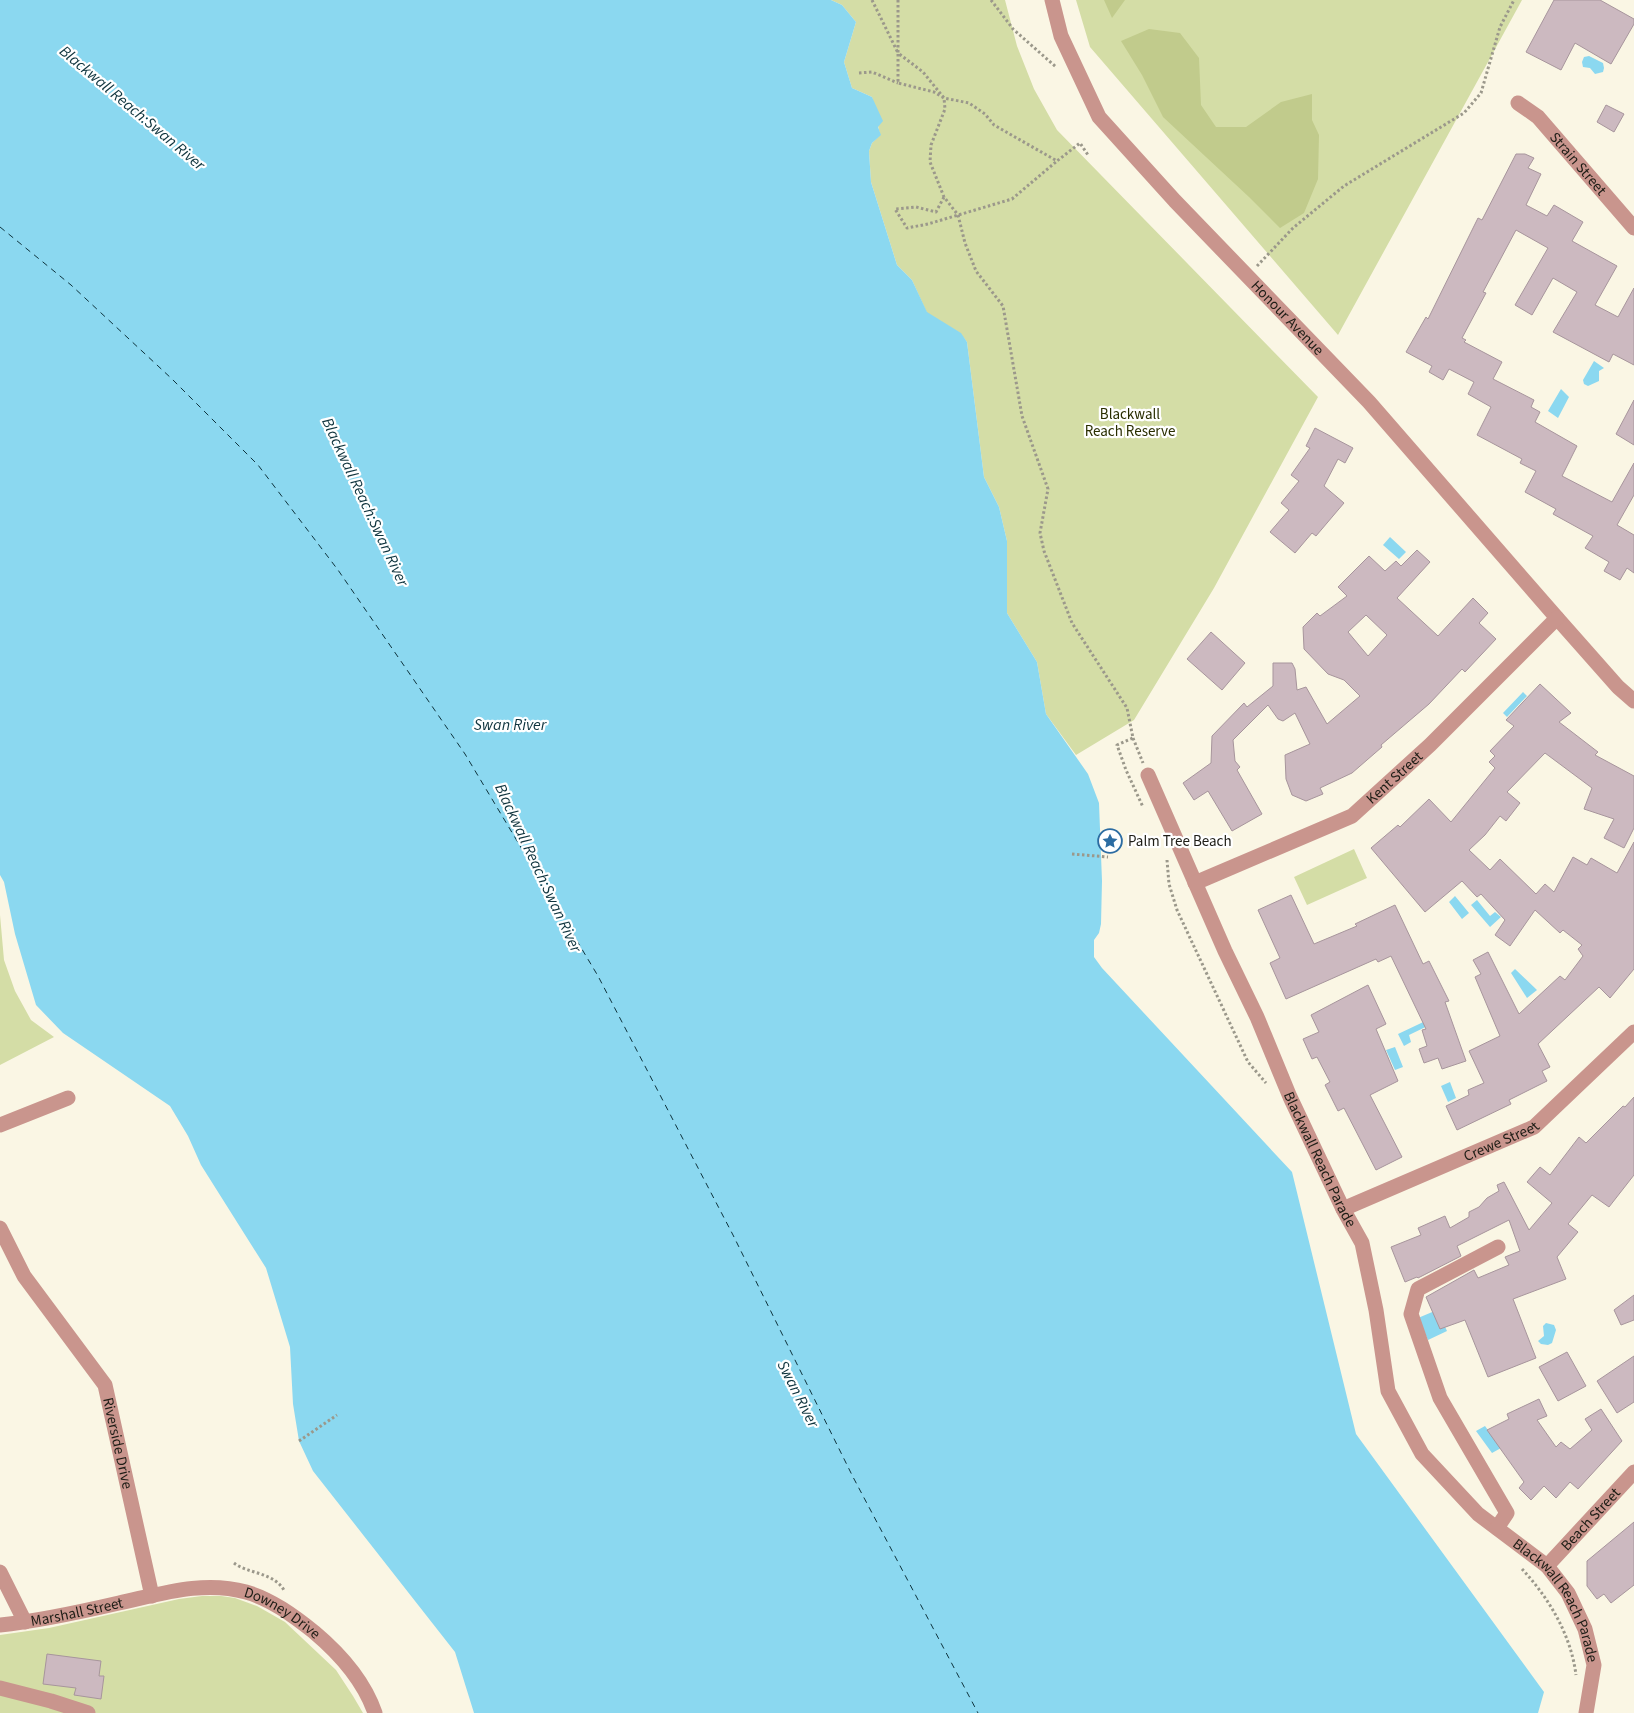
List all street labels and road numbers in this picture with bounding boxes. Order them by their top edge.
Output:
street label: Strain Street [1545,127,1612,200]
street label: Honour Avenue [1246,275,1329,360]
street label: Kent Street [1361,746,1427,809]
street label: Blackwall Reach Parade [1278,1088,1362,1231]
street label: Crewe Street [1460,1117,1544,1167]
street label: Riverside Drive [98,1395,138,1491]
street label: Beach Street [1556,1483,1625,1555]
street label: Blackwall Reach Parade [1508,1533,1603,1664]
street label: Downey Drive [242,1582,325,1644]
street label: Marshall Street [29,1592,125,1631]

